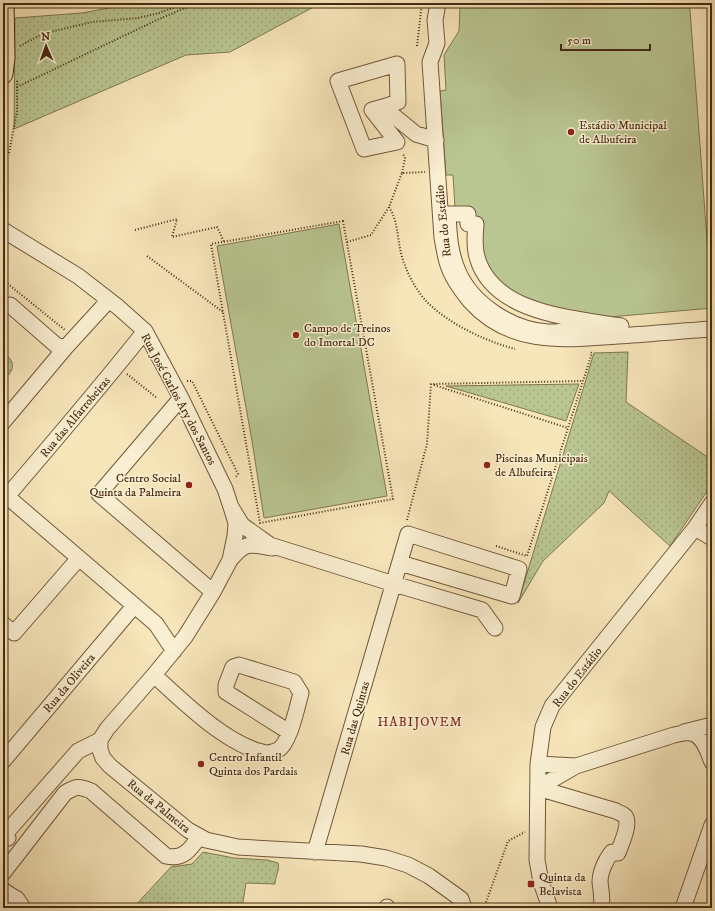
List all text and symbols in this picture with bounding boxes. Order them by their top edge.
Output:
north arrow [26,26,66,66]
scale bar [561,26,650,52]
text: N [41,30,50,44]
text: 50 m [567,33,591,48]
place label: Estádio Municipal de Albufeira [579,118,667,147]
marker: Estádio Municipal de Albufeira [566,127,576,137]
street label: Rua do Estádio [432,184,455,258]
place label: Campo de Treinos do Imortal DC [304,321,391,350]
marker: Campo de Treinos do Imortal DC [291,330,301,340]
street label: Rua José Carlos Ary dos Santos [137,331,220,468]
street label: Rua das Alfarrobeiras [37,374,114,461]
place label: Piscinas Municipais de Albufeira [495,451,588,480]
marker: Piscinas Municipais de Albufeira [482,460,492,470]
place label: Centro Social Quinta da Palmeira [90,471,182,500]
marker: Centro Social Quinta da Palmeira [184,480,194,490]
street label: Rua do Estádio [549,644,606,710]
street label: Rua da Oliveira [40,650,99,716]
street label: Rua das Quintas [338,680,373,757]
district label: HABIJOVEM [377,714,463,730]
place label: Centro Infantil Quinta dos Pardais [209,750,298,779]
marker: Centro Infantil Quinta dos Pardais [196,759,206,769]
street label: Rua da Palmeira [124,776,194,837]
place label: Quinta da Belavista [539,870,586,899]
marker: Quinta da Belavista [526,879,536,889]

